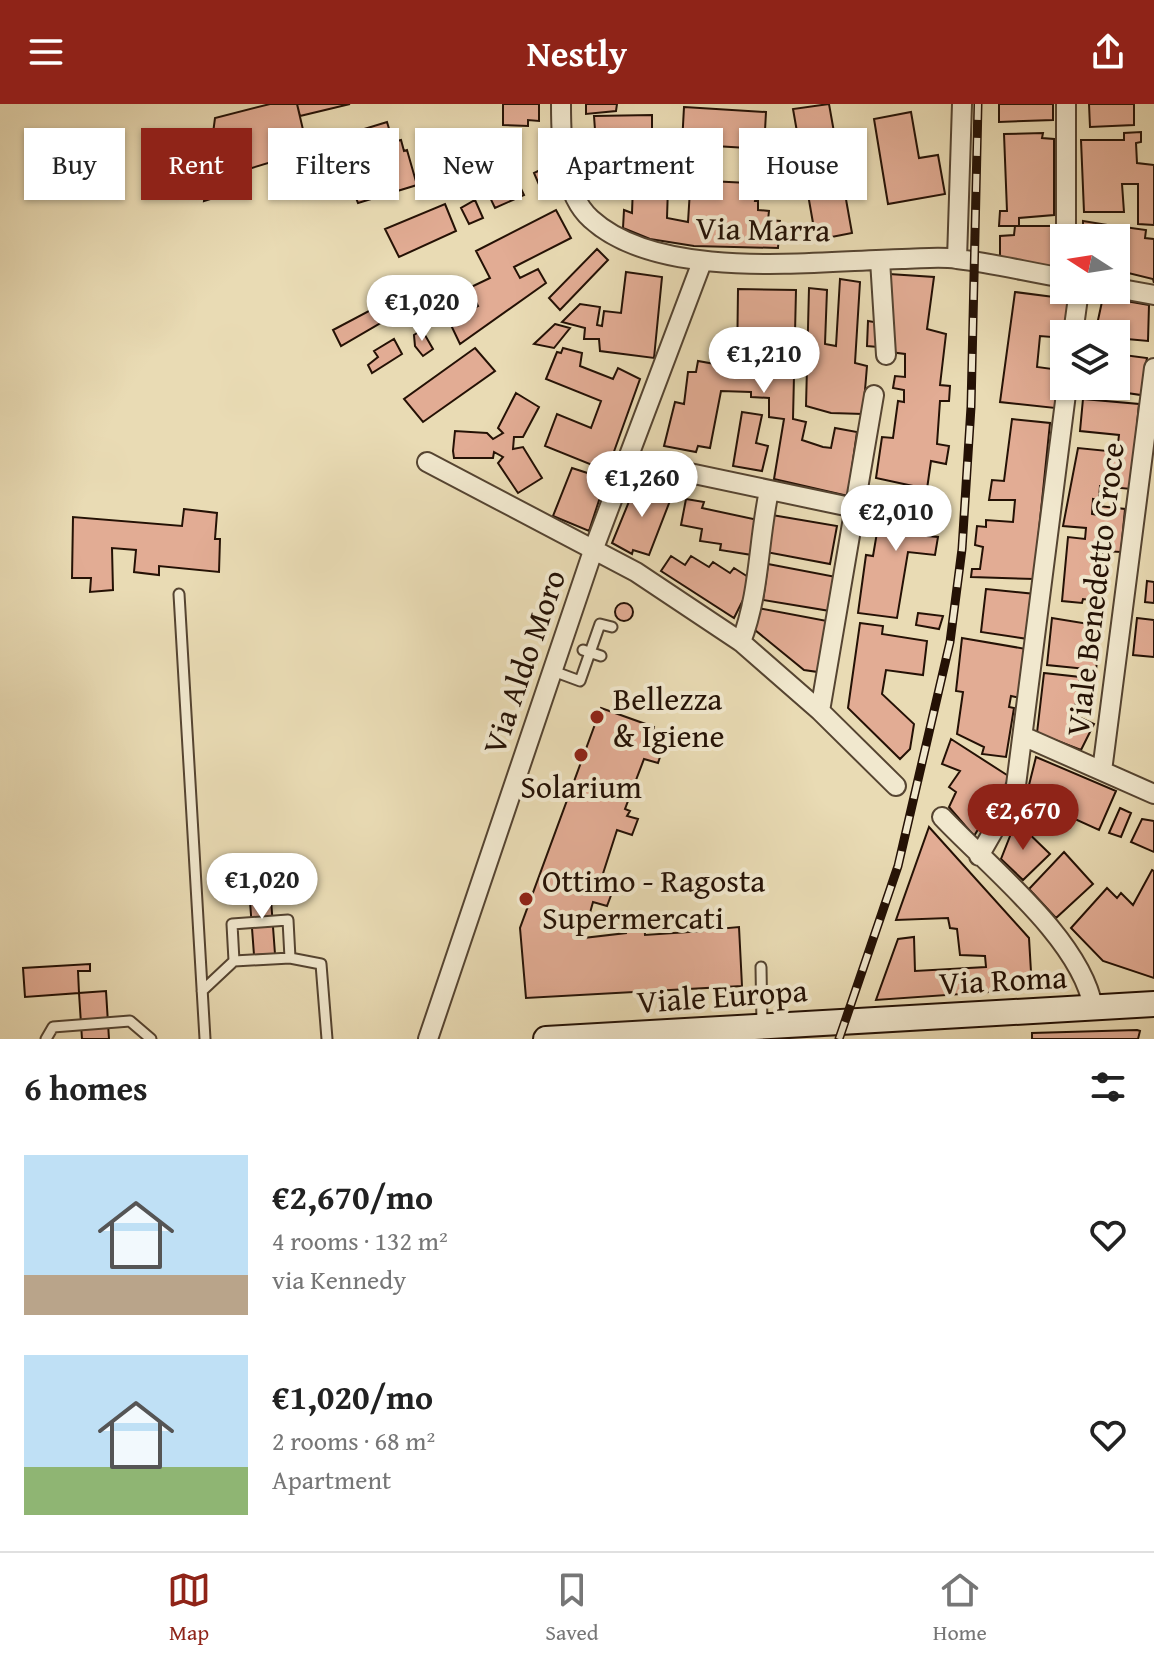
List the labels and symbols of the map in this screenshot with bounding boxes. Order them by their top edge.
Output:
street label: Via Marra [695,204,831,253]
north arrow [1050,224,1130,304]
pin: €1,020 [357,275,487,343]
pin: €1,210 [699,327,829,395]
street label: Viale Benedetto Croce [1053,439,1136,739]
pin: €1,260 [577,451,707,519]
pin: €2,010 [831,485,961,553]
street label: Via Aldo Moro [470,563,577,761]
place label: Bellezza & Igiene [613,675,724,759]
marker: Bellezza & Igiene [588,708,606,726]
marker: Solarium [572,746,590,764]
place label: Solarium [520,763,642,810]
pin: €2,670 [958,784,1088,852]
pin: €1,020 [197,853,327,921]
place label: Ottimo - Ragosta Supermercati [542,857,765,941]
marker: Ottimo - Ragosta Supermercati [517,890,535,908]
street label: Via Roma [938,953,1068,1006]
street label: Viale Europa [635,966,809,1025]

